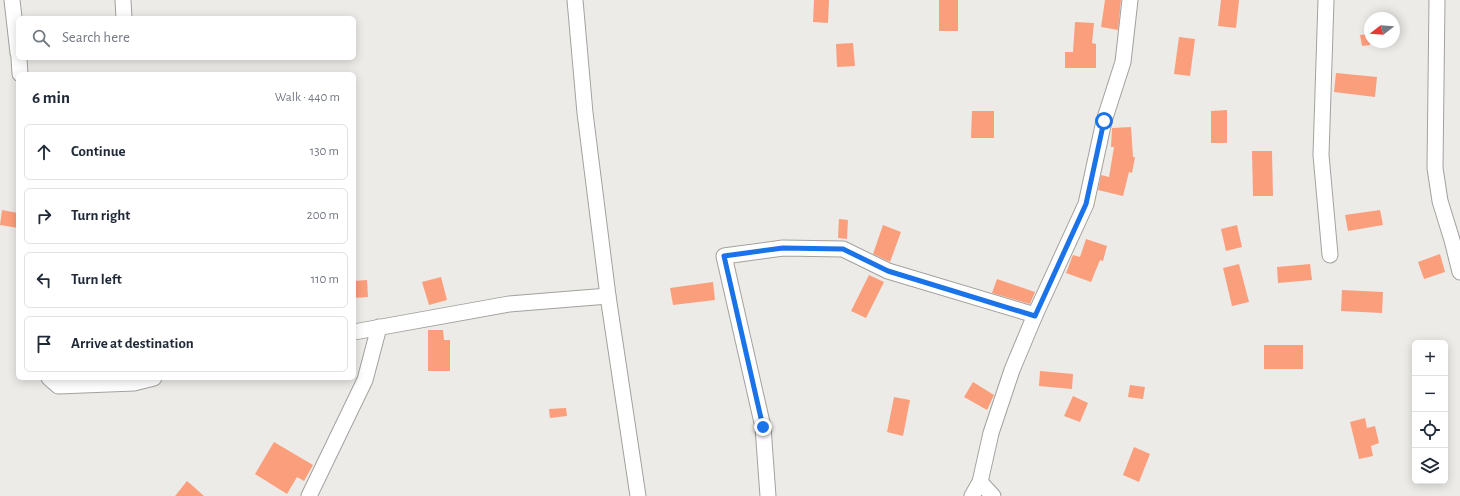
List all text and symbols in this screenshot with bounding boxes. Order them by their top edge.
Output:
north arrow [1364,12,1400,48]
search box [16,16,356,60]
icon: search [30,27,52,49]
text: Search here [62,30,130,45]
text: 6 min [32,89,70,106]
text: Walk · 440 m [275,91,340,104]
route start [1095,112,1113,130]
icon: ahead [33,141,55,163]
text: Continue [71,144,126,159]
text: 130 m [310,145,339,158]
icon: right [33,205,55,227]
text: Turn right [71,208,130,223]
text: 200 m [307,209,339,222]
icon: left [33,269,55,291]
text: Turn left [71,272,122,287]
text: 110 m [311,273,339,286]
icon: arrive [33,333,55,355]
text: Arrive at destination [71,336,194,351]
map controls [1412,340,1448,484]
button: + [1412,340,1448,376]
button: − [1412,376,1448,412]
button: locate [1412,412,1448,448]
route end [754,418,772,436]
button: layers [1412,448,1448,484]

